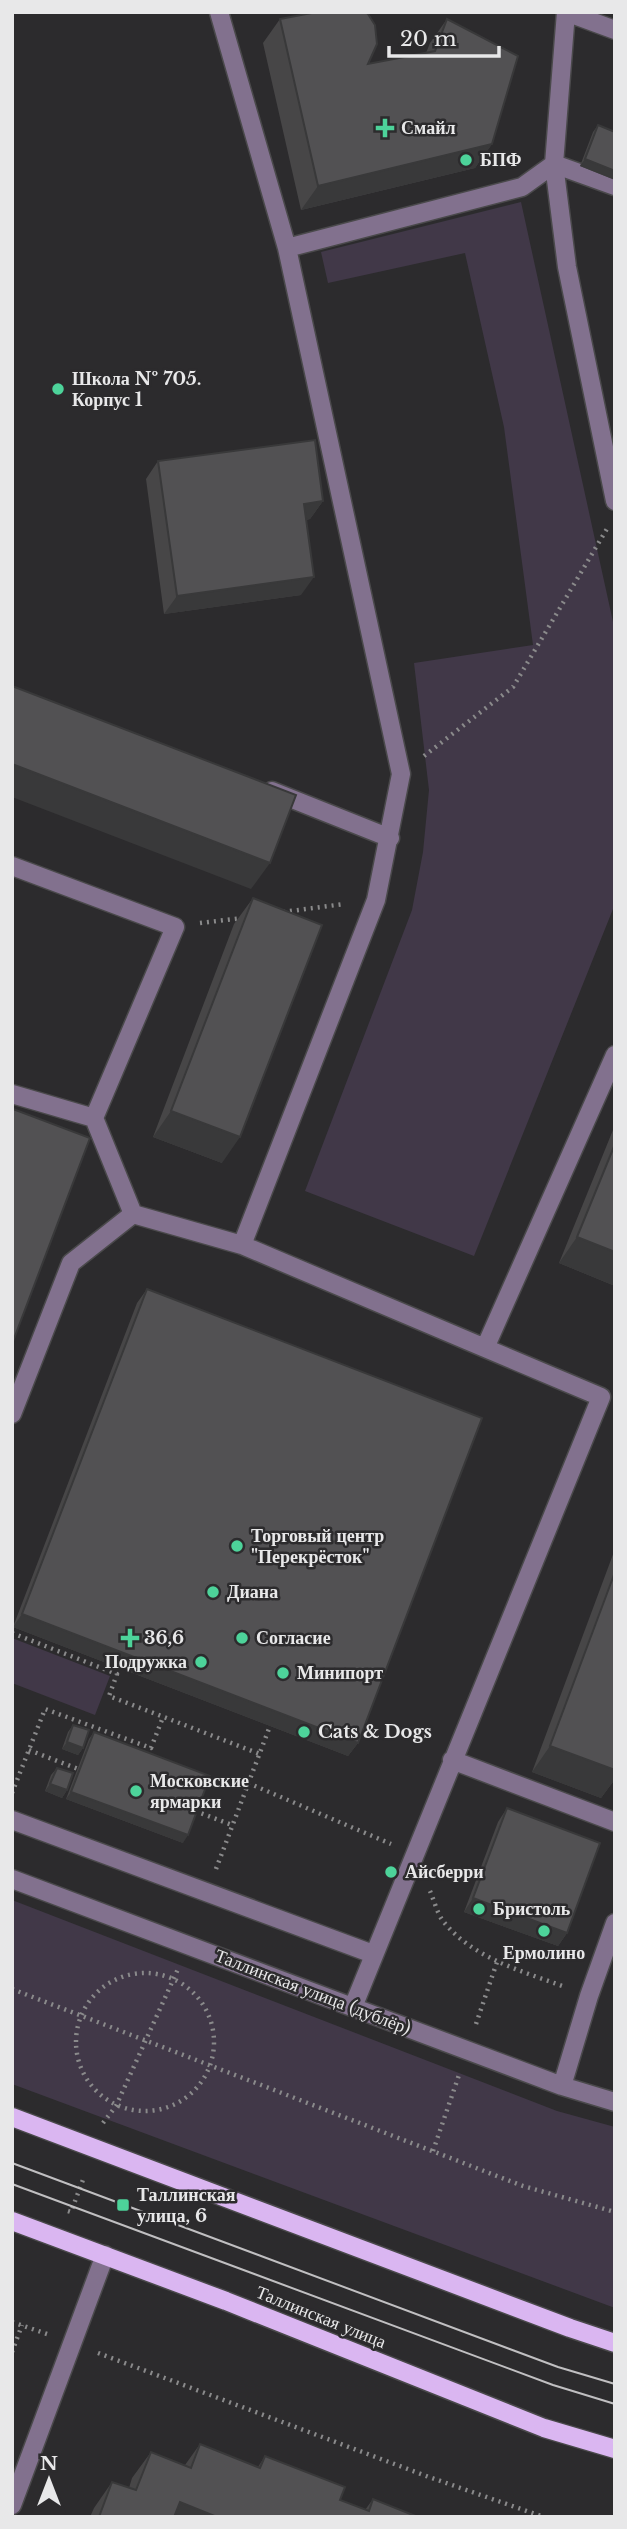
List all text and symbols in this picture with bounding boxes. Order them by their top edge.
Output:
scale bar [389,14,499,58]
text: 20 m [400,26,457,52]
place label: Смайл [401,117,456,139]
marker: Смайл [375,118,395,138]
place label: БПФ [480,149,521,171]
marker: БПФ [458,152,474,168]
place label: Школа № 705. Корпус 1 [72,368,201,411]
marker: Школа № 705. Корпус 1 [50,381,66,397]
place label: Торговый центр "Перекрёсток" [251,1525,384,1568]
marker: Торговый центр "Перекрёсток" [229,1538,245,1554]
place label: Диана [227,1581,278,1603]
marker: Диана [205,1584,221,1600]
place label: 36,6 [144,1627,184,1649]
place label: Согласие [256,1627,331,1649]
marker: 36,6 [122,1630,138,1646]
marker: Согласие [234,1630,250,1646]
place label: Подружка [105,1651,187,1673]
marker: Подружка [193,1654,209,1670]
place label: Минипорт [297,1662,383,1684]
marker: Минипорт [275,1665,291,1681]
place label: Cats & Dogs [318,1721,432,1743]
marker: Cats & Dogs [296,1724,312,1740]
place label: Московские ярмарки [150,1770,249,1813]
marker: Московские ярмарки [128,1783,144,1799]
place label: Айсберри [405,1861,484,1883]
marker: Айсберри [383,1864,399,1880]
place label: Бристоль [493,1898,571,1920]
marker: Бристоль [471,1901,487,1917]
marker: Ермолино [536,1923,552,1939]
place label: Ермолино [503,1942,585,1964]
street label: Таллинская улица (дублёр) [212,1944,414,2040]
place label: Таллинская улица, 6 [137,2184,236,2227]
marker: Таллинская улица, 6 [115,2197,131,2213]
street label: Таллинская улица [253,2281,389,2353]
north arrow [14,2445,84,2515]
text: N [40,2452,58,2475]

